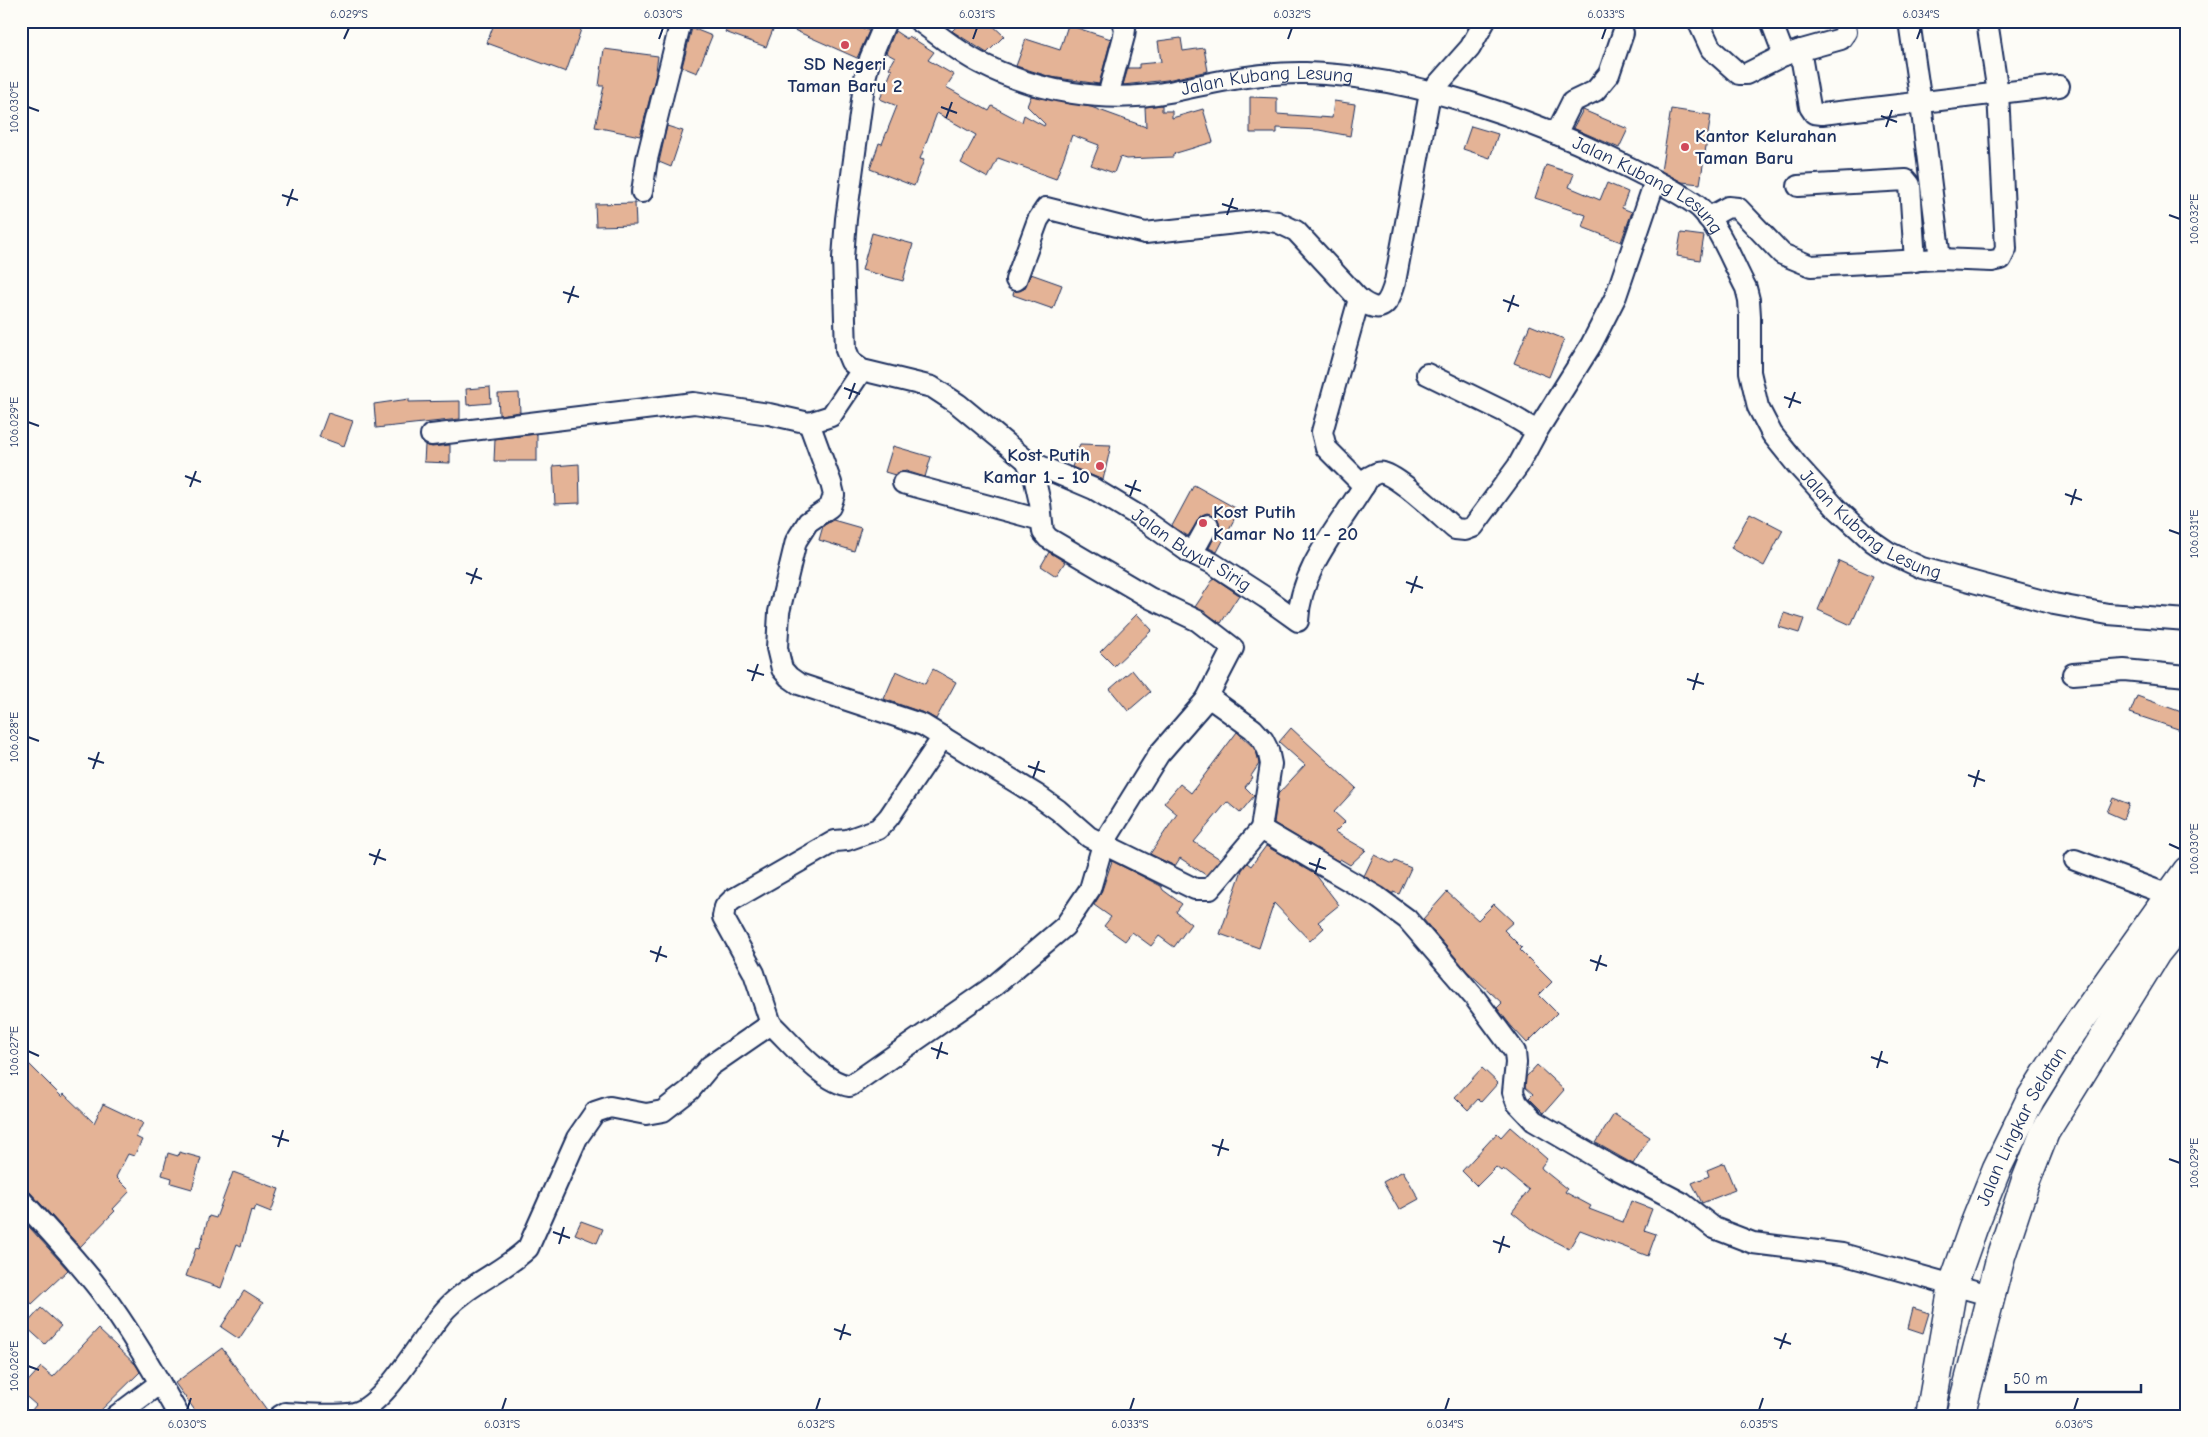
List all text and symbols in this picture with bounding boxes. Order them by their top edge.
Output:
text: 6.029°S [330,7,368,21]
text: 6.030°S [644,7,683,21]
text: 6.031°S [959,7,995,21]
text: 6.032°S [1273,7,1311,21]
text: 6.033°S [1587,7,1625,21]
text: 6.034°S [1902,7,1940,21]
marker: SD Negeri Taman Baru 2 [839,39,851,51]
place label: SD Negeri Taman Baru 2 [788,53,902,97]
street label: Jalan Kubang Lesung [1179,62,1355,100]
text: 106.030°E [7,81,21,133]
place label: Kantor Kelurahan Taman Baru [1695,125,1837,169]
street label: Jalan Kubang Lesung [1569,131,1728,238]
marker: Kantor Kelurahan Taman Baru [1679,141,1691,153]
text: 106.032°E [2187,194,2201,244]
text: 106.029°E [7,397,21,447]
place label: Kost Putih Kamar 1 - 10 [983,444,1090,488]
marker: Kost Putih Kamar 1 - 10 [1094,460,1106,472]
street label: Jalan Kubang Lesung [1795,465,1944,584]
place label: Kost Putih Kamar No 11 - 20 [1213,501,1358,545]
street label: Jalan Buyut Sirig [1127,504,1255,596]
text: 106.031°E [2187,510,2201,558]
marker: Kost Putih Kamar No 11 - 20 [1197,517,1209,529]
text: 106.028°E [7,712,21,762]
text: 106.030°E [2187,823,2201,875]
text: 106.027°E [7,1026,21,1076]
street label: Jalan Lingkar Selatan [1972,1043,2071,1209]
text: 106.029°E [2187,1138,2201,1188]
text: 106.026°E [7,1341,21,1391]
scale bar [2006,1362,2140,1394]
text: 50 m [2013,1370,2048,1388]
text: 6.030°S [168,1417,207,1431]
text: 6.031°S [484,1417,520,1431]
text: 6.032°S [797,1417,835,1431]
text: 6.033°S [1111,1417,1149,1431]
text: 6.034°S [1426,1417,1464,1431]
text: 6.035°S [1740,1417,1778,1431]
text: 6.036°S [2055,1417,2093,1431]

